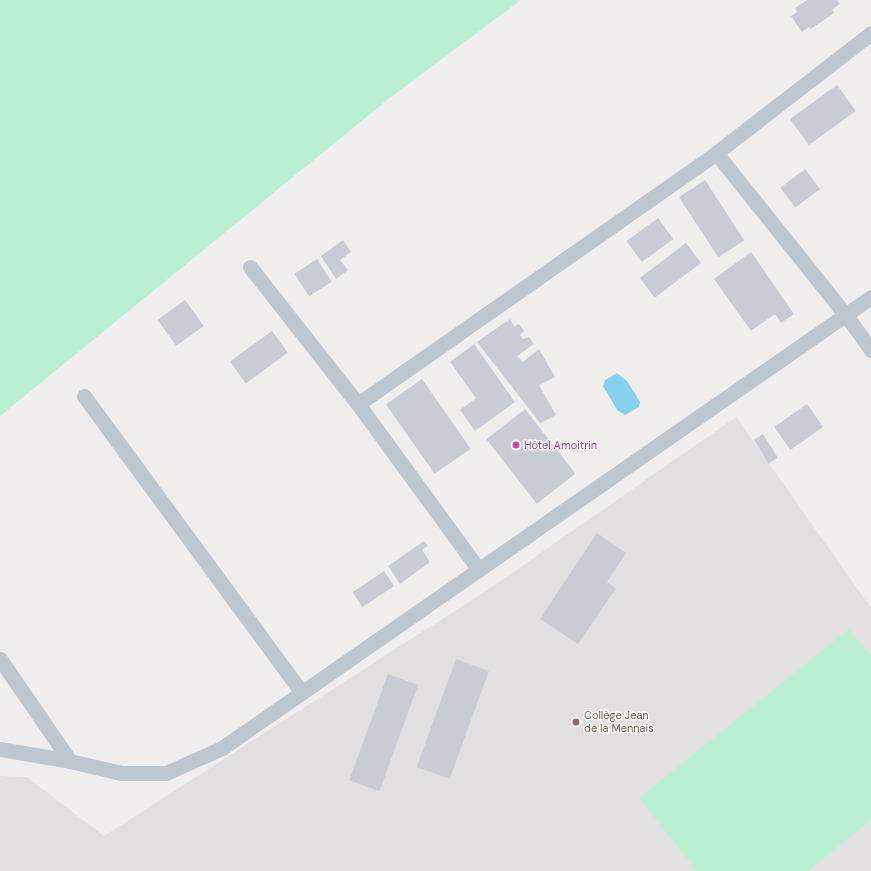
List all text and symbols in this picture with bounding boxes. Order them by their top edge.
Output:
place label: Hôtel Amoitrin [524,438,597,452]
marker: Hôtel Amoitrin [511,440,521,450]
place label: Collège Jean de la Mennais [584,709,654,735]
marker: Collège Jean de la Mennais [571,717,581,727]

